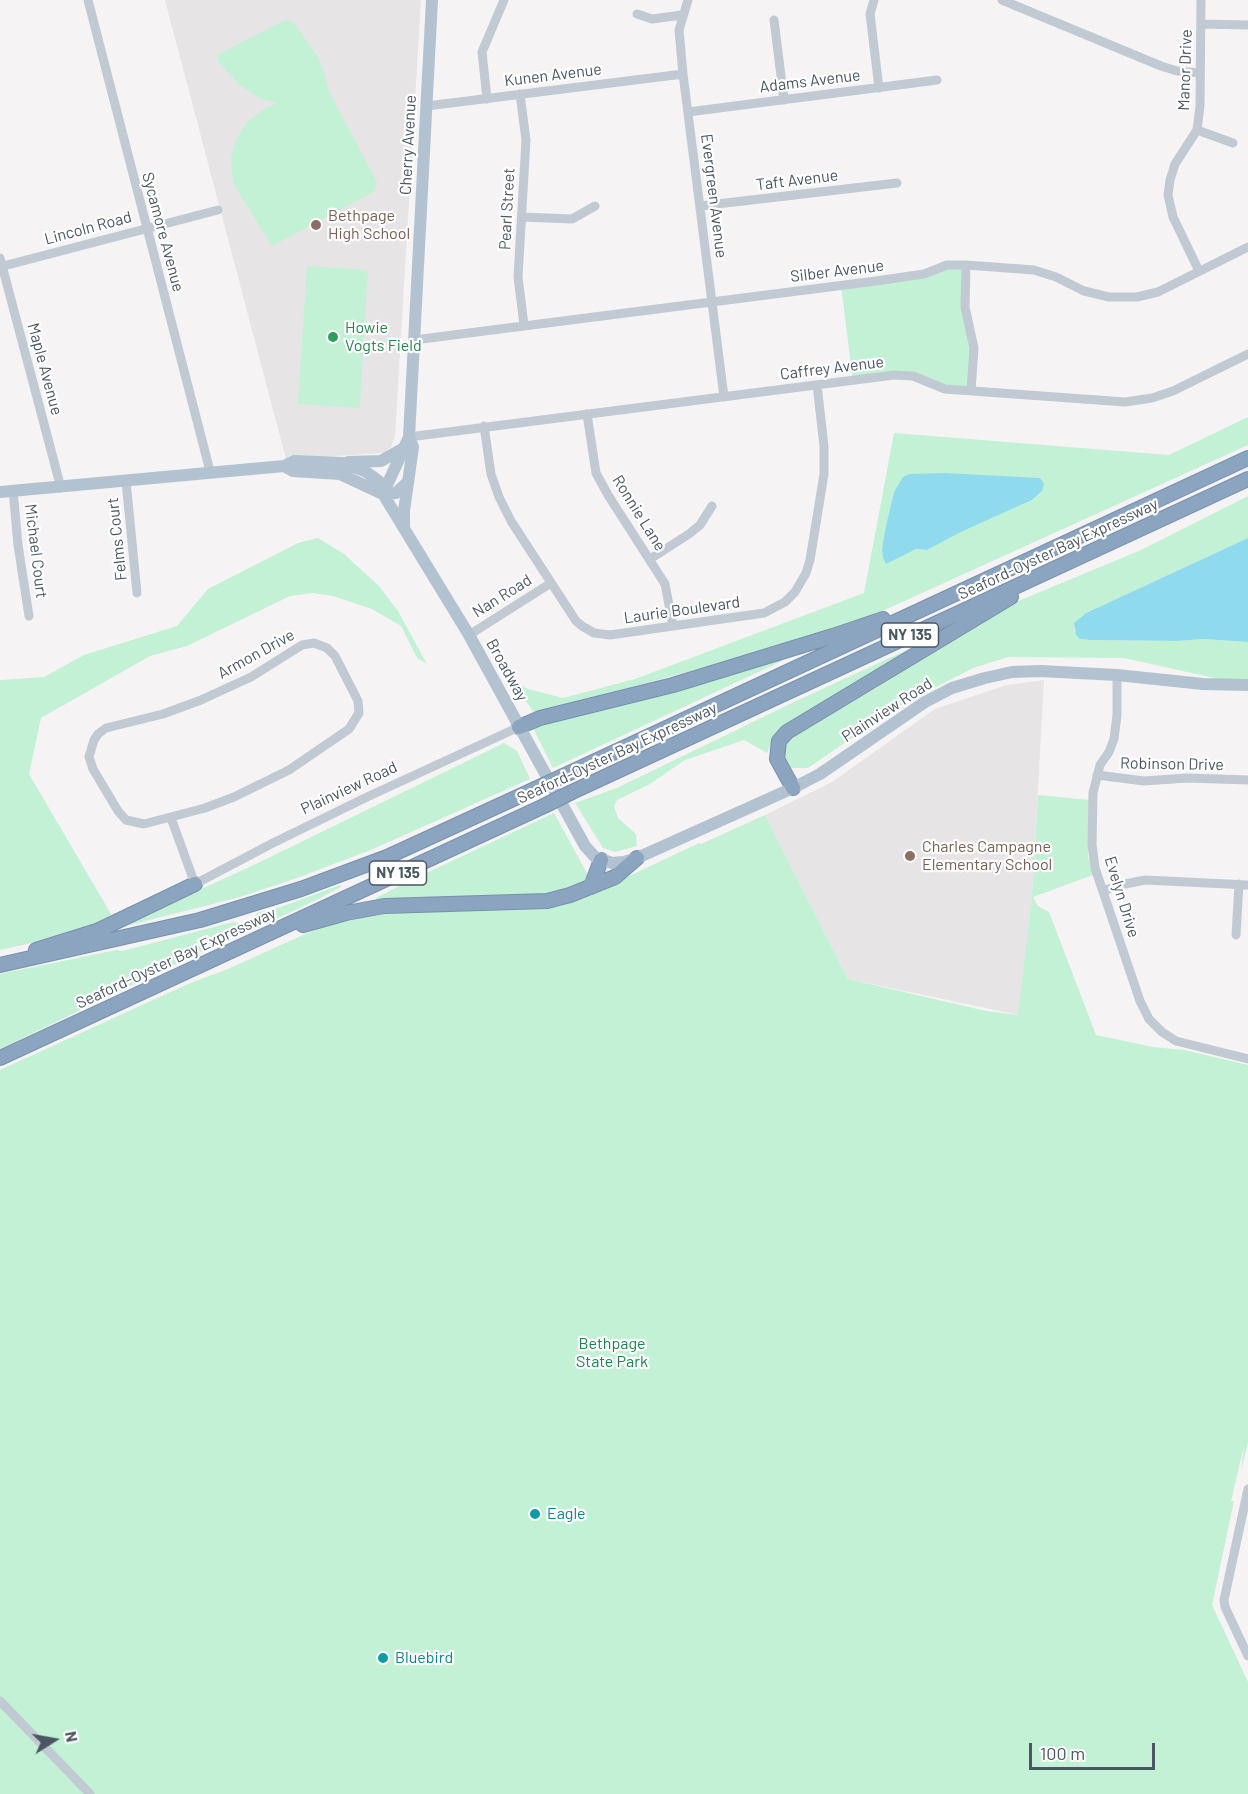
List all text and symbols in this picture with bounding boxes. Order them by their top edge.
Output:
street label: Manor Drive [1174,29,1196,111]
street label: Kunen Avenue [503,59,603,91]
street label: Adams Avenue [759,65,861,97]
street label: Cherry Avenue [396,94,420,196]
street label: Evergreen Avenue [697,133,731,259]
street label: Taft Avenue [755,165,839,195]
street label: Pearl Street [495,167,519,251]
street label: Sycamore Avenue [138,170,188,294]
place label: Bethpage High School [328,206,410,244]
street label: Lincoln Road [42,207,134,249]
marker: Bethpage High School [309,218,323,232]
street label: Silber Avenue [789,256,885,286]
place label: Howie Vogts Field [345,318,422,356]
street label: Maple Avenue [23,321,67,417]
marker: Howie Vogts Field [326,330,340,344]
street label: Caffrey Avenue [779,352,885,384]
street label: Ronnie Lane [608,472,670,554]
street label: Seaford-Oyster Bay Expressway [955,494,1161,604]
street label: Felms Court [103,496,131,582]
street label: Michael Court [21,503,51,599]
street label: Nan Road [469,570,535,622]
street label: Laurie Boulevard [623,592,741,628]
road number: NY 135 [882,623,938,647]
street label: Armon Drive [214,625,298,683]
street label: Broadway [482,636,532,704]
street label: Plainview Road [838,674,936,746]
street label: Seaford-Oyster Bay Expressway [514,698,720,808]
street label: Robinson Drive [1120,753,1224,775]
street label: Plainview Road [298,757,400,819]
place label: Charles Campagne Elementary School [922,837,1052,875]
marker: Charles Campagne Elementary School [903,849,917,863]
street label: Evelyn Drive [1101,854,1143,940]
road number: NY 135 [370,861,426,885]
street label: Seaford-Oyster Bay Expressway [73,903,279,1013]
park label: Bethpage State Park [576,1334,648,1372]
place label: Eagle [547,1504,586,1524]
marker: Eagle [528,1507,542,1521]
place label: Bluebird [395,1648,453,1668]
marker: Bluebird [376,1651,390,1665]
north arrow [24,1710,84,1770]
text: N [62,1729,82,1743]
scale bar [1032,1731,1158,1769]
text: 100 m [1040,1742,1085,1764]

